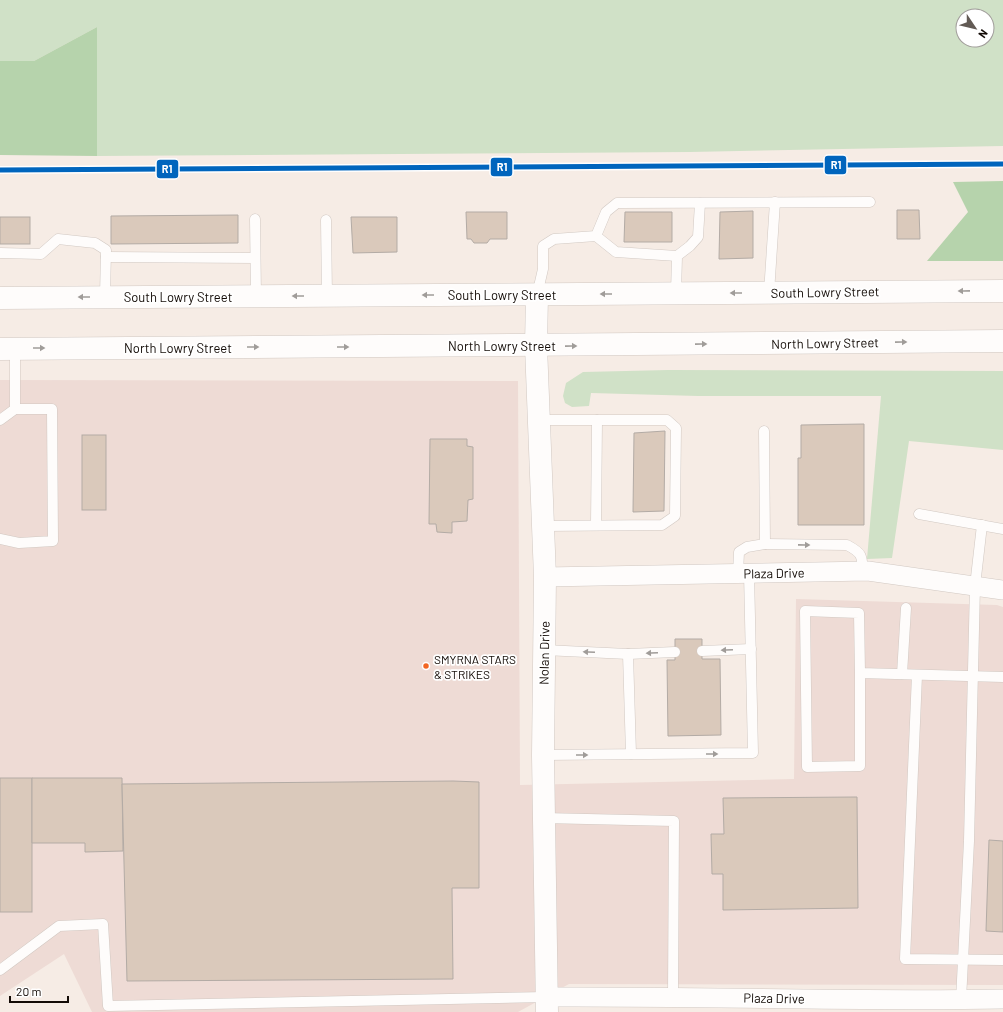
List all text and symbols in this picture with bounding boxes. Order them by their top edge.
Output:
north arrow [955,8,995,48]
text: N [976,27,991,41]
line badge: R1 [824,155,847,175]
line badge: R1 [490,157,513,177]
text: R1 [831,158,841,171]
line badge: R1 [156,159,179,179]
text: R1 [497,160,507,173]
text: R1 [162,162,172,175]
street label: South Lowry Street [770,283,880,301]
street label: South Lowry Street [448,287,556,303]
one-way arrow [957,288,970,294]
street label: South Lowry Street [124,289,232,305]
one-way arrow [729,290,742,296]
one-way arrow [599,291,612,297]
one-way arrow [421,292,434,298]
one-way arrow [291,293,304,299]
one-way arrow [77,294,90,300]
street label: North Lowry Street [771,334,879,352]
street label: North Lowry Street [448,338,556,354]
one-way arrow [895,339,907,346]
street label: North Lowry Street [124,340,232,356]
one-way arrow [695,341,707,348]
one-way arrow [565,343,578,349]
one-way arrow [247,344,259,351]
one-way arrow [337,344,350,350]
one-way arrow [33,345,45,352]
one-way arrow [798,541,810,548]
street label: Plaza Drive [743,564,805,582]
street label: Nolan Drive [535,621,553,685]
one-way arrow [720,647,733,653]
one-way arrow [583,648,595,655]
one-way arrow [646,649,658,656]
place label: SMYRNA STARS & STRIKES [434,652,516,681]
marker: SMYRNA STARS & STRIKES [421,661,431,671]
one-way arrow [706,751,719,757]
one-way arrow [576,752,589,758]
scale bar [10,978,68,1004]
text: 20 m [16,984,42,998]
street label: Plaza Drive [743,989,805,1007]

